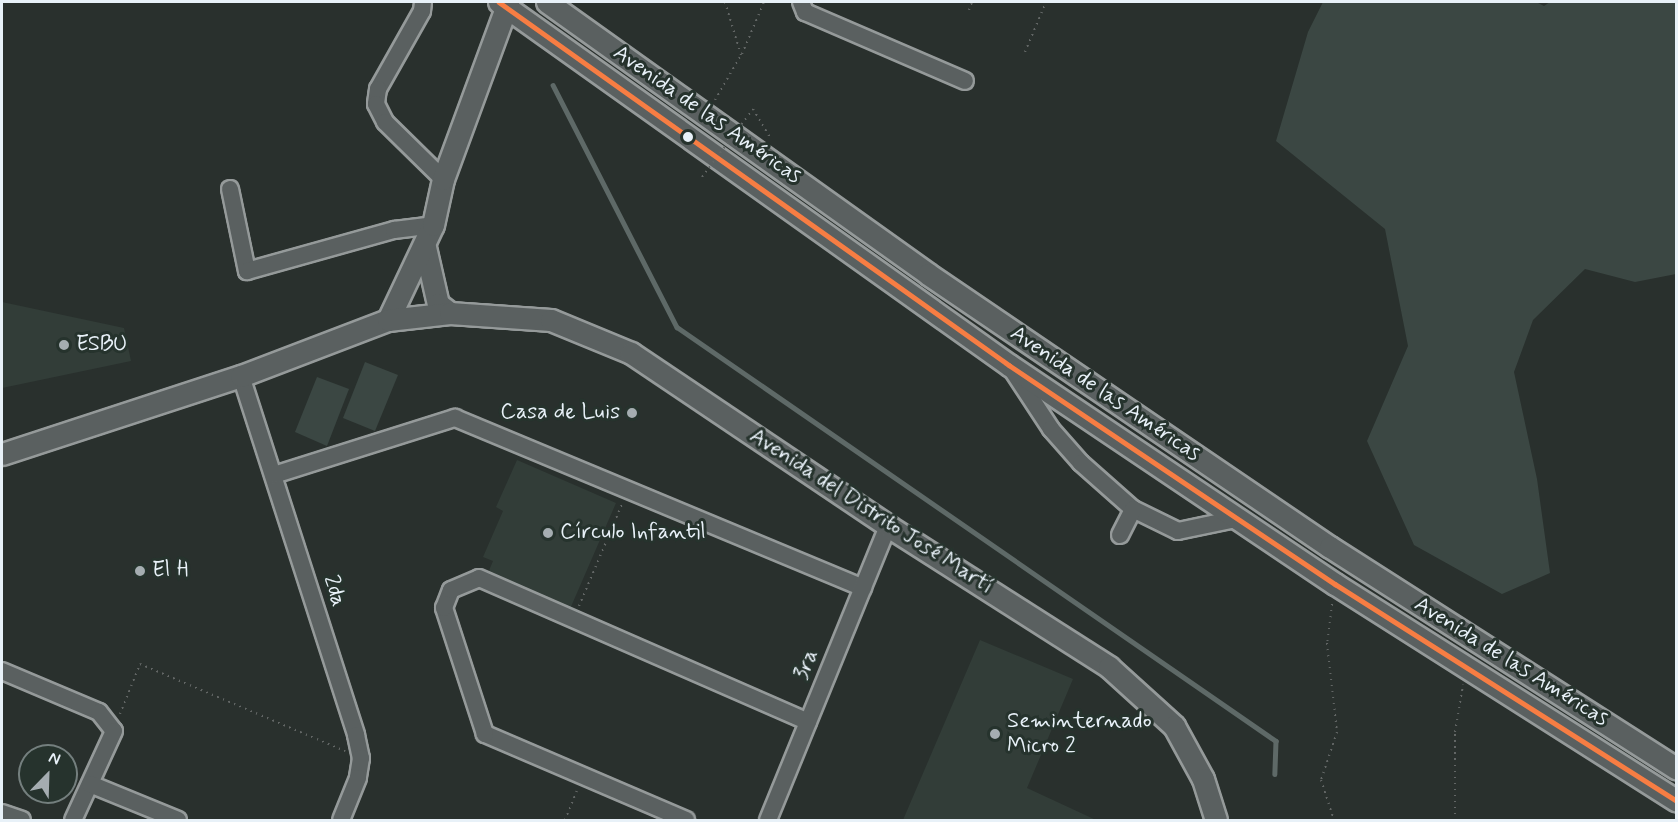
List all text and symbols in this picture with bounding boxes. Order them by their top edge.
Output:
street label: Avenida de las Américas [608,40,806,190]
unlabelled marker [682,131,694,143]
street label: Avenida de las Américas [1005,320,1205,468]
place label: ESBU [76,332,127,358]
marker: ESBU [57,338,71,352]
place label: Casa de Luis [501,400,620,426]
marker: Casa de Luis [625,406,639,420]
street label: Avenida del Distrito José Martí [744,423,998,601]
place label: Círculo Infantil [560,520,710,546]
marker: Círculo Infantil [541,526,555,540]
place label: El H [152,558,191,584]
marker: El H [133,564,147,578]
street label: 2da [317,572,351,610]
street label: Avenida de las Américas [1409,591,1613,733]
street label: 3ra [789,646,825,684]
place label: Seminternado Micro 2 [1007,708,1152,760]
marker: Seminternado Micro 2 [988,727,1002,741]
north arrow [18,744,78,804]
text: N [45,747,63,771]

